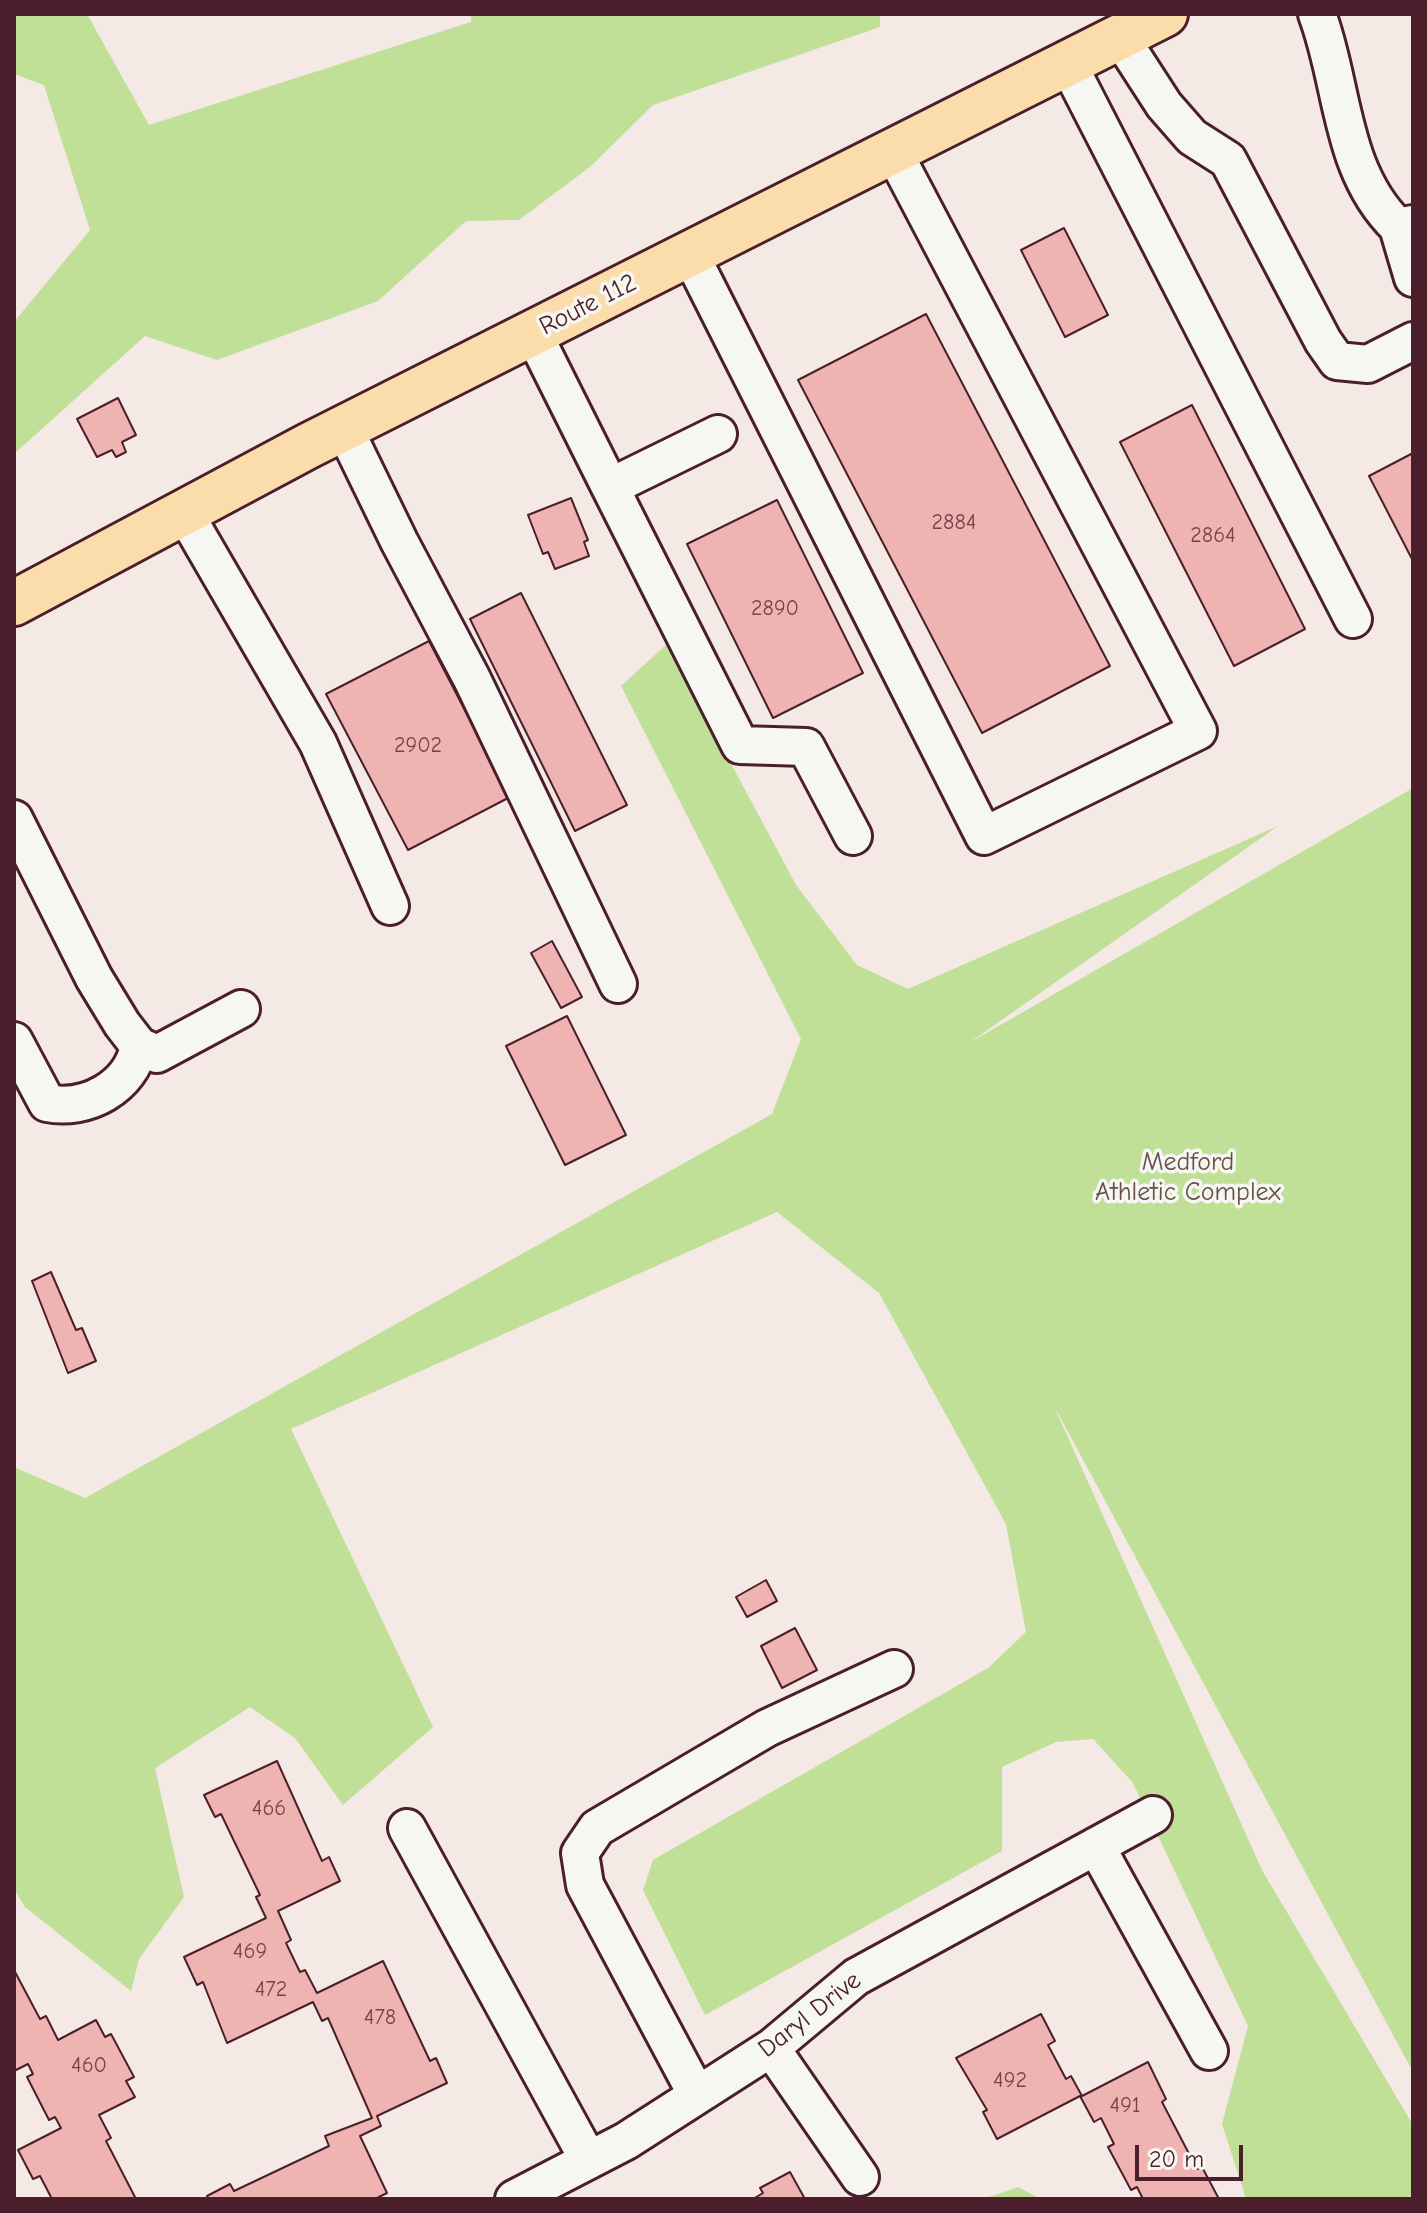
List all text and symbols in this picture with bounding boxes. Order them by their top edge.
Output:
street label: Route 112 [534,267,642,343]
house number: 2884 [932,510,976,536]
house number: 2864 [1190,523,1236,549]
house number: 2890 [751,596,799,622]
house number: 2902 [394,733,442,759]
park label: Medford Athletic Complex [1095,1147,1281,1208]
house number: 466 [252,1796,286,1822]
house number: 469 [233,1939,267,1965]
street label: Daryl Drive [752,1965,868,2065]
house number: 472 [255,1977,287,2003]
house number: 478 [364,2005,396,2031]
house number: 460 [71,2053,107,2079]
house number: 492 [993,2068,1027,2094]
house number: 491 [1109,2093,1141,2119]
scale bar [1139,2129,1247,2179]
text: 20 m [1149,2145,1204,2173]

